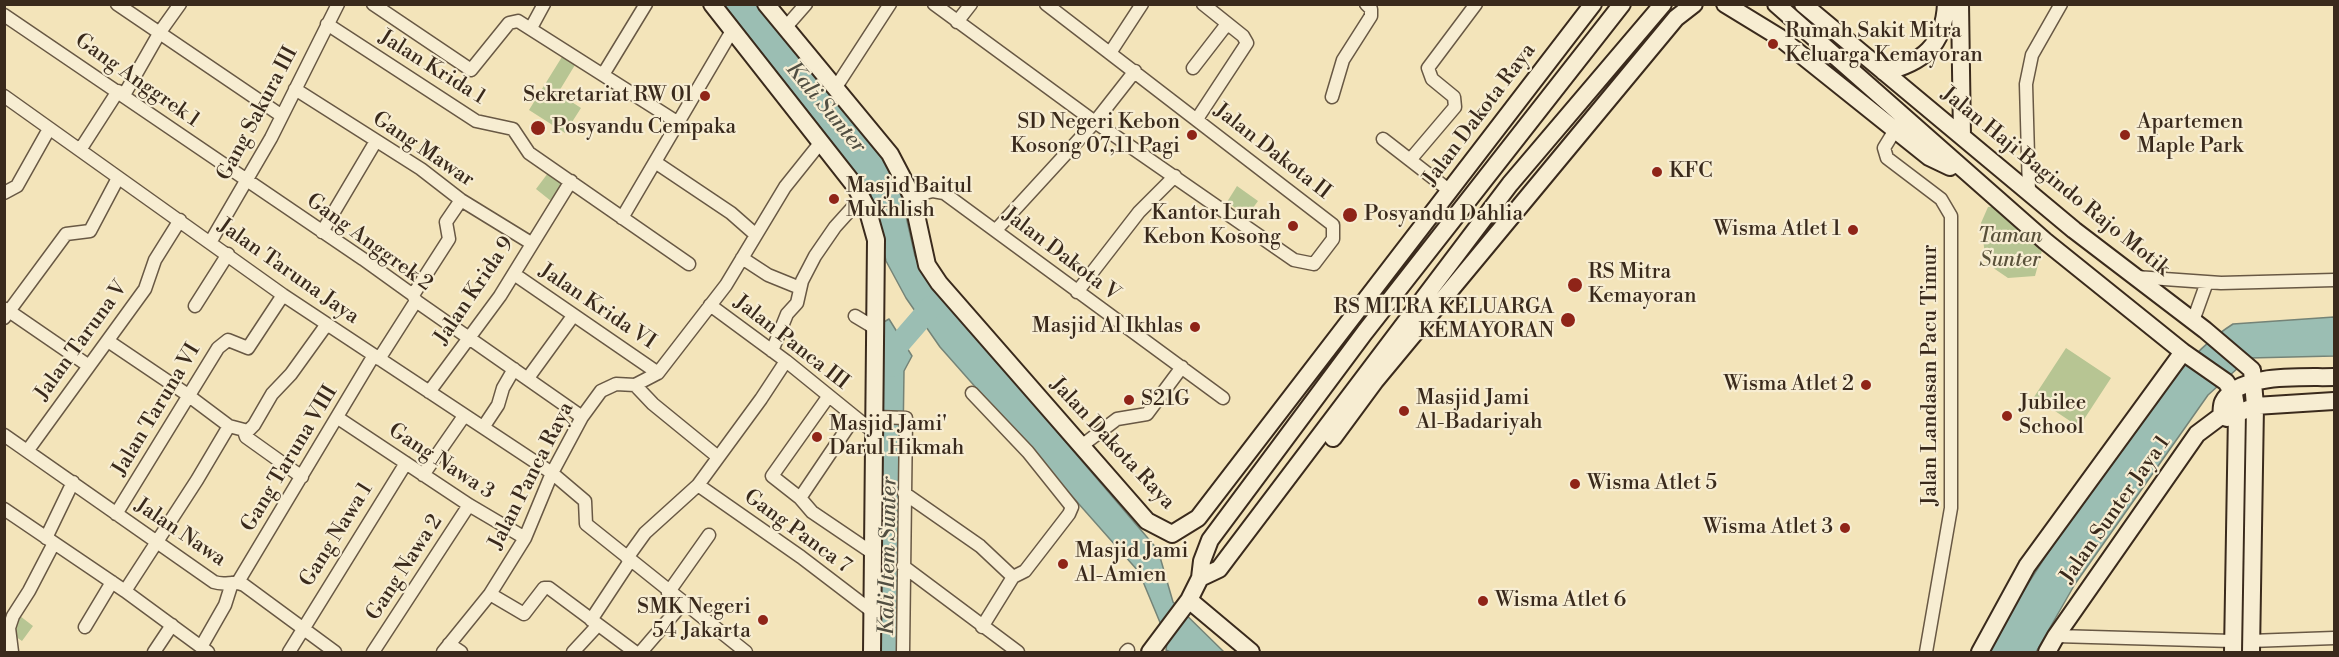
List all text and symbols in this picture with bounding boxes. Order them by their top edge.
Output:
place label: Rumah Sakit Mitra Keluarga Kemayoran [1785,19,1983,69]
street label: Jalan Krida 1 [374,25,490,111]
street label: Gang Anggrek 1 [70,29,204,133]
marker: Rumah Sakit Mitra Keluarga Kemayoran [1766,37,1780,51]
street label: Jalan Dakota Raya [1418,39,1542,191]
street label: Gang Sakura III [212,43,304,185]
water label: Kali Sunter [779,57,871,159]
street label: Jalan Haji Bagindo Rajo Motik [1936,82,2174,282]
place label: Sekretariat RW 01 [523,83,693,109]
marker: Sekretariat RW 01 [698,89,712,103]
street label: Jalan Dakota II [1209,99,1335,205]
street label: Gang Mawar [367,107,479,193]
place label: SD Negeri Kebon Kosong 07,11 Pagi [1010,110,1180,160]
place label: Apartemen Maple Park [2137,110,2243,160]
place label: Posyandu Cempaka [552,115,736,141]
marker: Posyandu Cempaka [529,119,547,137]
marker: SD Negeri Kebon Kosong 07,11 Pagi [1185,128,1199,142]
marker: Apartemen Maple Park [2118,128,2132,142]
place label: KFC [1669,159,1713,185]
marker: KFC [1650,165,1664,179]
place label: Masjid Baitul Mukhlish [846,174,972,224]
street label: Gang Anggrek 2 [301,189,437,297]
marker: Masjid Baitul Mukhlish [827,192,841,206]
place label: Kantor Lurah Kebon Kosong [1143,201,1281,251]
place label: Posyandu Dahlia [1364,202,1523,228]
street label: Jalan Dakota V [997,203,1125,307]
marker: Posyandu Dahlia [1341,206,1359,224]
street label: Jalan Taruna Jaya [213,214,363,330]
place label: Wisma Atlet 1 [1714,217,1841,243]
marker: Kantor Lurah Kebon Kosong [1286,219,1300,233]
marker: Wisma Atlet 1 [1846,223,1860,237]
park label: Taman Sunter [1978,224,2042,274]
street label: Jalan Krida 9 [430,232,520,350]
street label: Jalan Landasan Pacu Timur [1918,244,1944,506]
street label: Jalan Krida VI [534,259,660,355]
place label: RS Mitra Kemayoran [1588,260,1696,310]
street label: Jalan Taruna V [30,276,134,406]
marker: RS Mitra Kemayoran [1566,276,1584,294]
street label: Jalan Panca III [728,290,854,396]
place label: RS MITRA KELUARGA KEMAYORAN [1333,295,1554,345]
marker: RS MITRA KELUARGA KEMAYORAN [1559,311,1577,329]
place label: Masjid Al Ikhlas [1032,314,1183,340]
marker: Masjid Al Ikhlas [1188,320,1202,334]
street label: Jalan Taruna VI [108,339,206,481]
place label: Wisma Atlet 2 [1724,372,1854,398]
street label: Jalan Dakota Raya [1044,373,1180,515]
marker: Wisma Atlet 2 [1859,378,1873,392]
street label: Gang Taruna VIII [236,381,344,537]
place label: Masjid Jami Al-Badariyah [1416,386,1543,436]
place label: S21G [1141,387,1190,413]
place label: Jubilee School [2019,391,2086,441]
marker: S21G [1122,393,1136,407]
street label: Jalan Panca Raya [484,398,580,554]
marker: Masjid Jami Al-Badariyah [1397,404,1411,418]
marker: Jubilee School [2000,409,2014,423]
place label: Masjid Jami' Darul Hikmah [829,412,964,462]
street label: Gang Nawa 3 [383,419,499,505]
marker: Masjid Jami' Darul Hikmah [810,430,824,444]
street label: Jalan Sunter Jaya 1 [2056,431,2176,589]
place label: Wisma Atlet 5 [1587,471,1717,497]
water label: Kali Item Sunter [874,476,904,636]
marker: Wisma Atlet 5 [1568,477,1582,491]
street label: Gang Nawa 1 [295,478,379,592]
street label: Gang Panca 7 [738,485,856,579]
street label: Jalan Nawa [130,493,230,573]
street label: Gang Nawa 2 [361,510,449,626]
place label: Wisma Atlet 3 [1703,515,1833,541]
marker: Wisma Atlet 3 [1838,521,1852,535]
place label: Masjid Jami Al-Amien [1075,539,1188,589]
marker: Masjid Jami Al-Amien [1056,557,1070,571]
place label: Wisma Atlet 6 [1495,588,1626,614]
marker: Wisma Atlet 6 [1476,594,1490,608]
place label: SMK Negeri 54 Jakarta [637,595,751,645]
marker: SMK Negeri 54 Jakarta [756,613,770,627]

